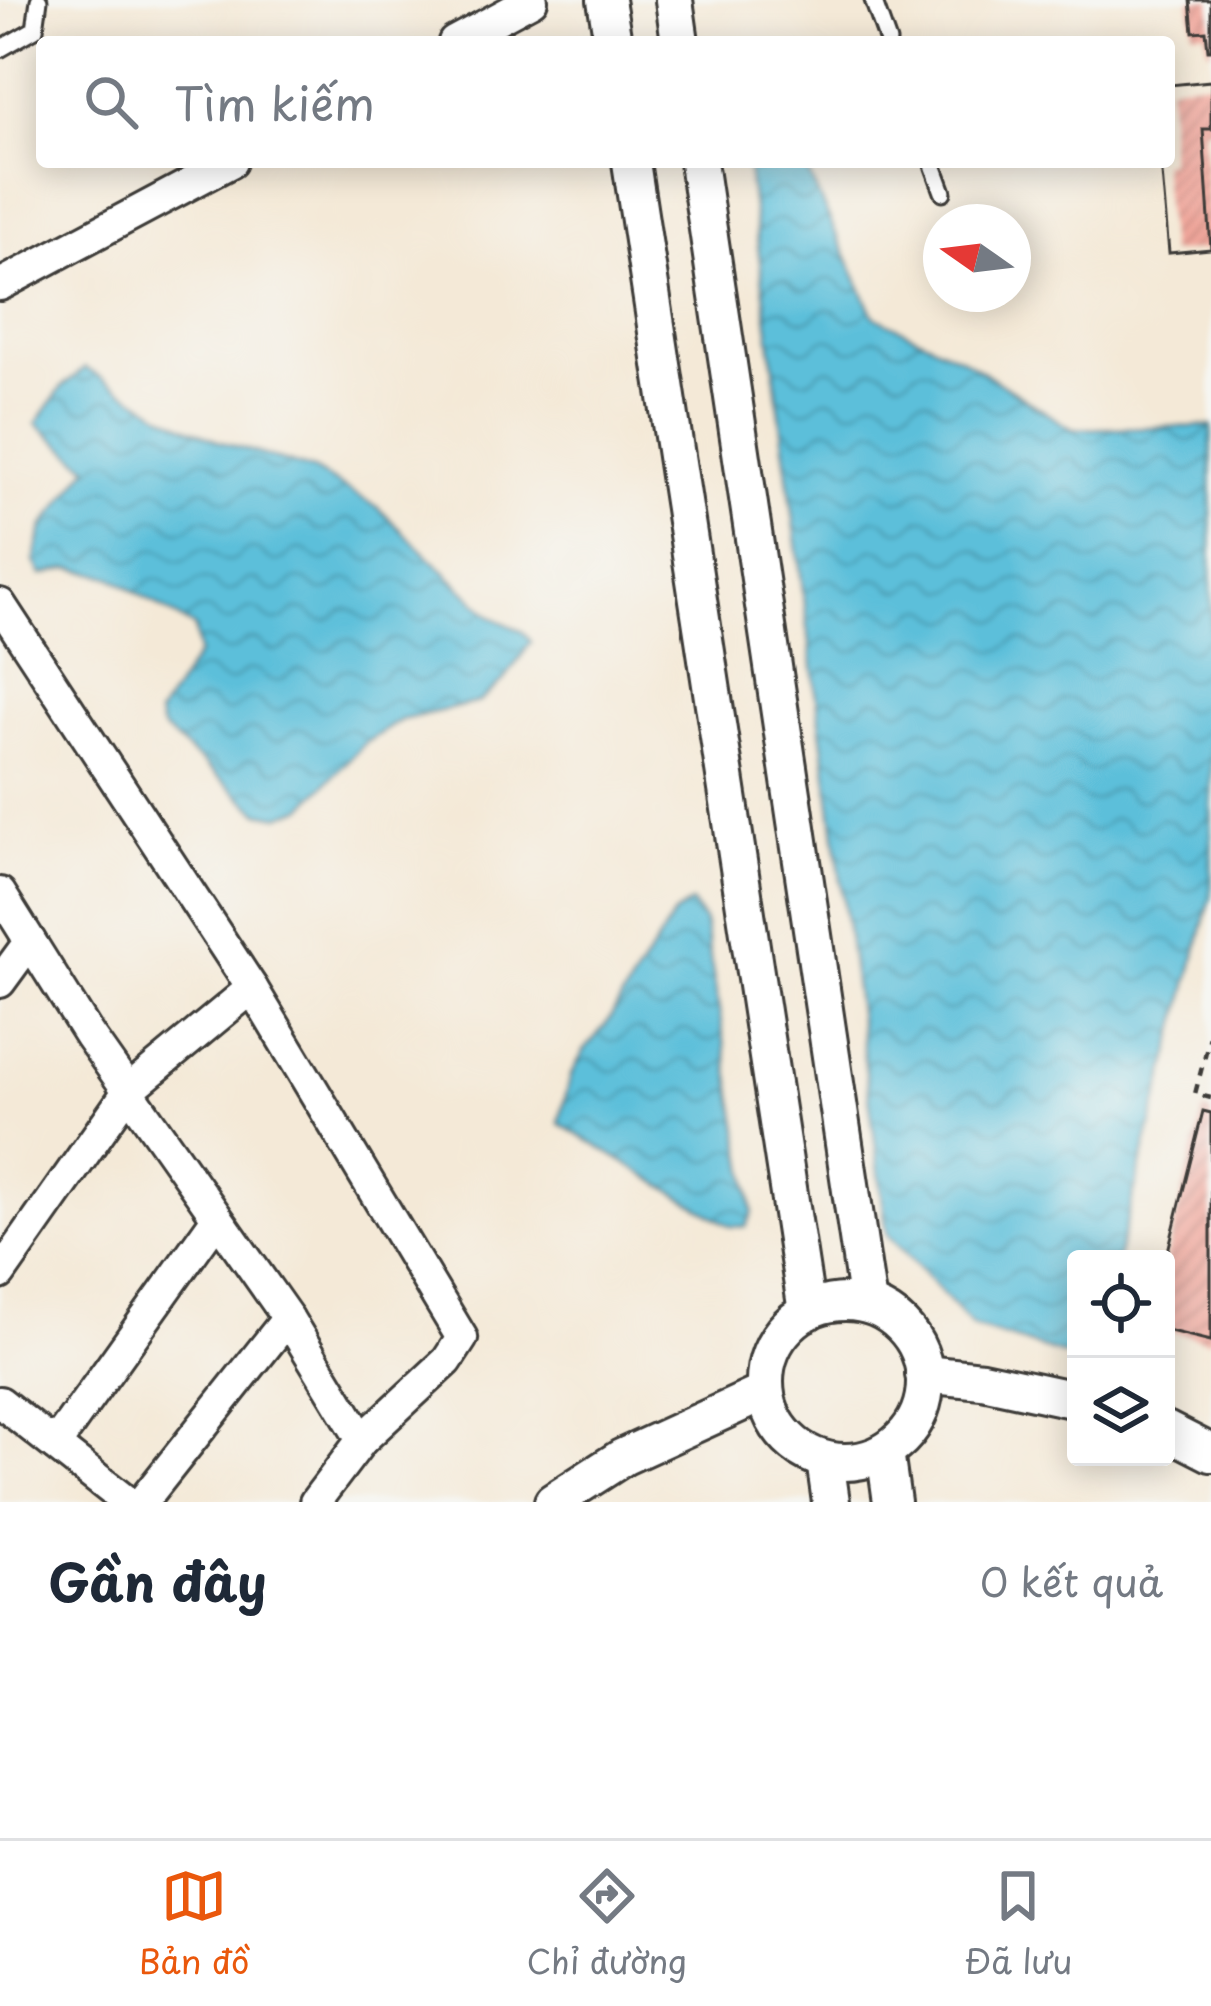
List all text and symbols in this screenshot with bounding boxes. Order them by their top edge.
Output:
search box [36,36,1175,168]
text: Tìm kiếm [174,68,375,136]
icon: search [78,69,144,135]
north arrow [923,204,1031,312]
map controls [1067,1250,1175,1466]
button: locate [1067,1250,1175,1358]
button: layers [1067,1358,1175,1466]
text: Gần đây [48,1542,267,1619]
text: 0 kết quả [980,1551,1163,1610]
tab: Bản đồ [139,1863,249,1985]
tab: Chỉ đường [527,1863,687,1985]
tab: Đã lưu [964,1863,1072,1985]

